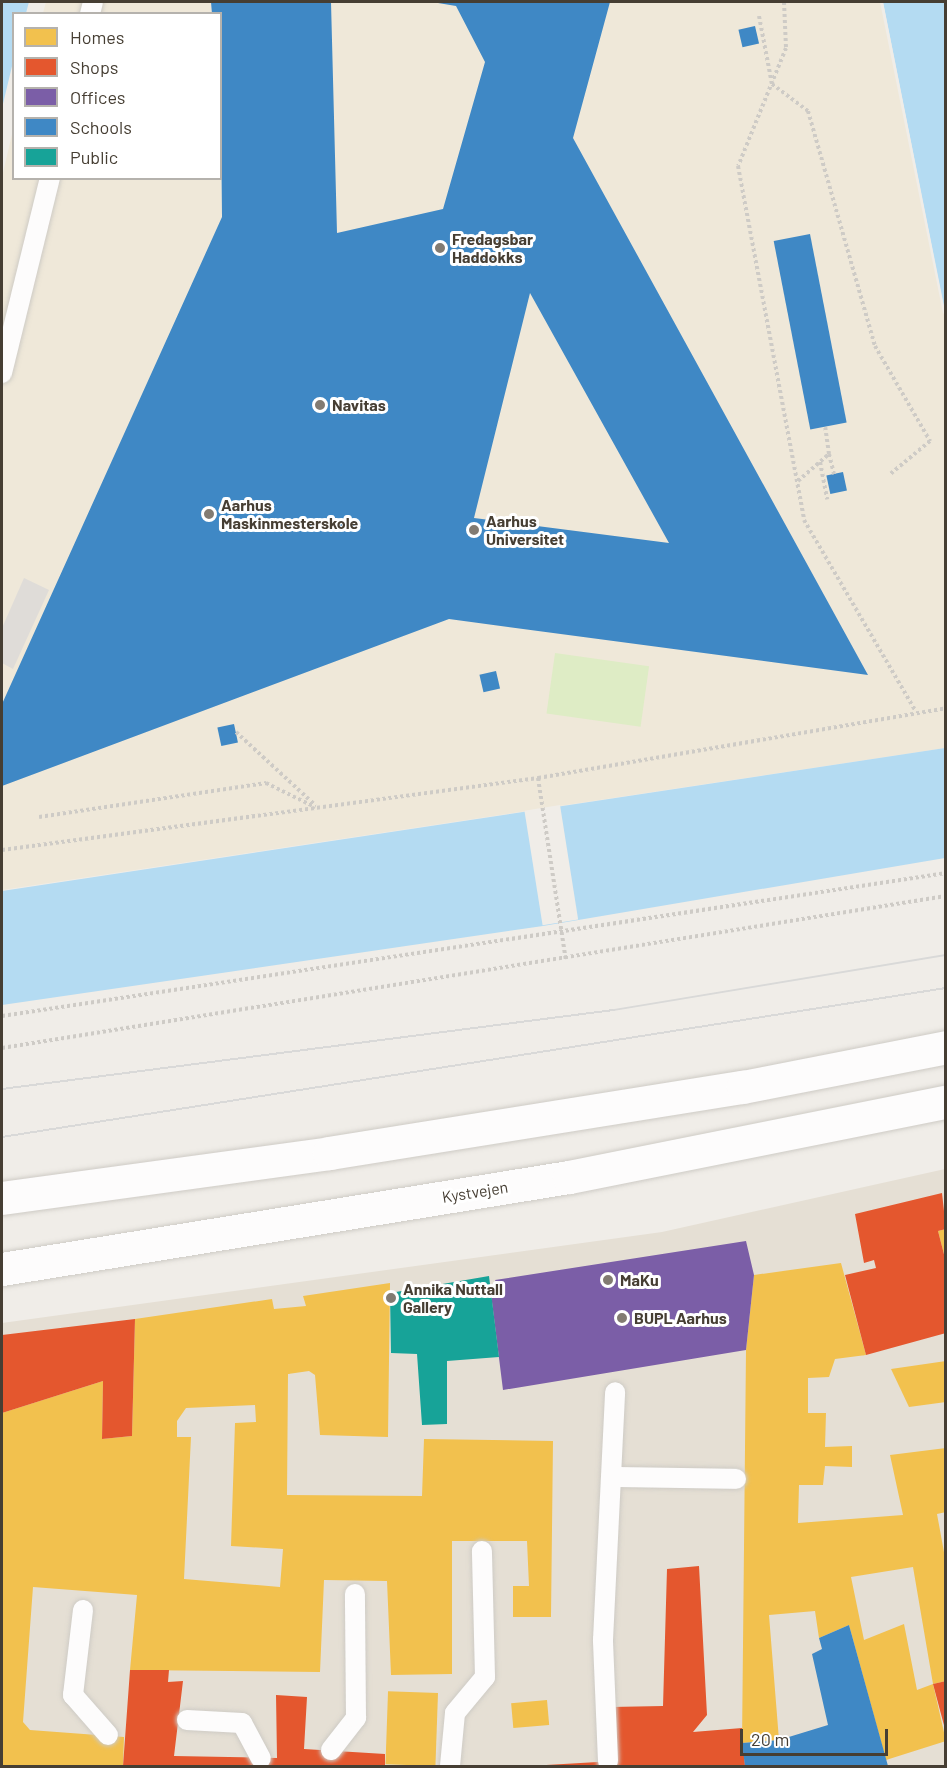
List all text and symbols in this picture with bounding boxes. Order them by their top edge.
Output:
legend [12,12,222,180]
text: Homes [70,26,124,48]
text: Shops [70,56,119,78]
text: Offices [70,86,126,108]
text: Schools [70,116,132,138]
text: Public [70,146,118,168]
place label: Fredagsbar Haddokks [452,229,533,267]
marker: Fredagsbar Haddokks [433,241,447,255]
place label: Navitas [332,395,386,415]
marker: Navitas [313,398,327,412]
place label: Aarhus Maskinmesterskole [221,495,358,533]
marker: Aarhus Maskinmesterskole [202,507,216,521]
place label: Aarhus Universitet [486,511,564,549]
marker: Aarhus Universitet [467,523,481,537]
street label: Kystvejen [441,1177,509,1207]
place label: MaKu [620,1270,659,1290]
marker: MaKu [601,1273,615,1287]
place label: Annika Nuttall Gallery [403,1279,503,1317]
marker: Annika Nuttall Gallery [384,1291,398,1305]
place label: BUPL Aarhus [634,1308,727,1328]
marker: BUPL Aarhus [615,1311,629,1325]
scale bar [743,1717,892,1755]
text: 20 m [751,1728,789,1750]

